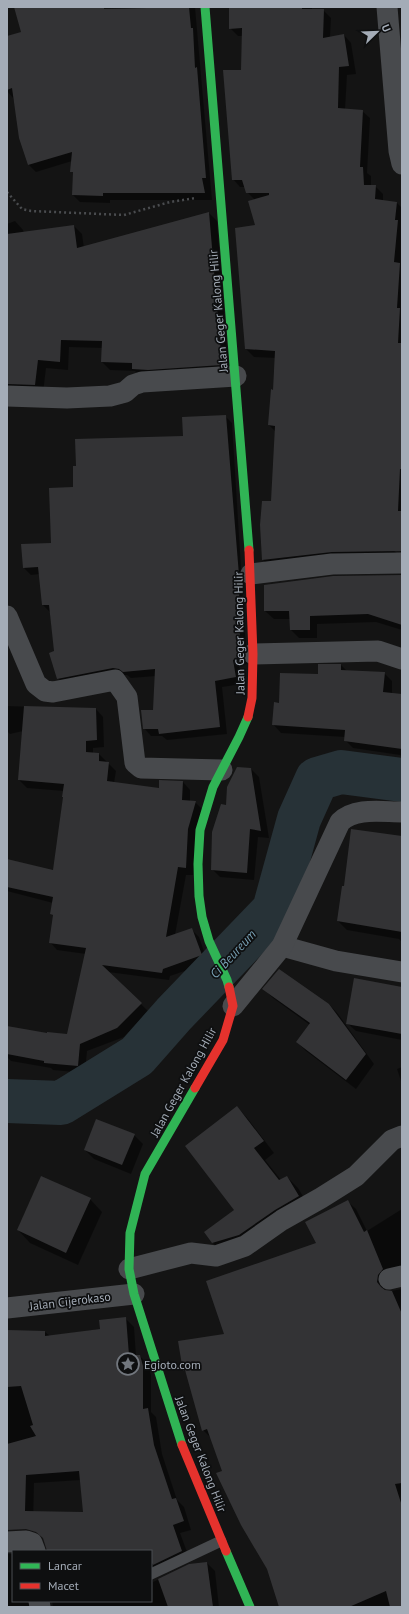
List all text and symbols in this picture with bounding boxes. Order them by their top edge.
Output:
north arrow [357,12,397,52]
text: U [378,22,394,34]
street label: Jalan Geger Kalong Hilir [205,249,231,374]
street label: Jalan Geger Kalong Hilir [230,571,248,696]
water label: Ci Beureum [206,926,260,982]
street label: Jalan Geger Kalong Hilir [146,1025,219,1140]
street label: Jalan Cijerokaso [28,1289,111,1314]
place icon: Egioto.com [115,1351,141,1377]
place label: Egioto.com [144,1357,201,1372]
street label: Jalan Geger Kalong Hilir [172,1393,230,1514]
legend [12,1550,152,1602]
text: Lancar [48,1558,82,1573]
text: Macet [48,1578,79,1593]

